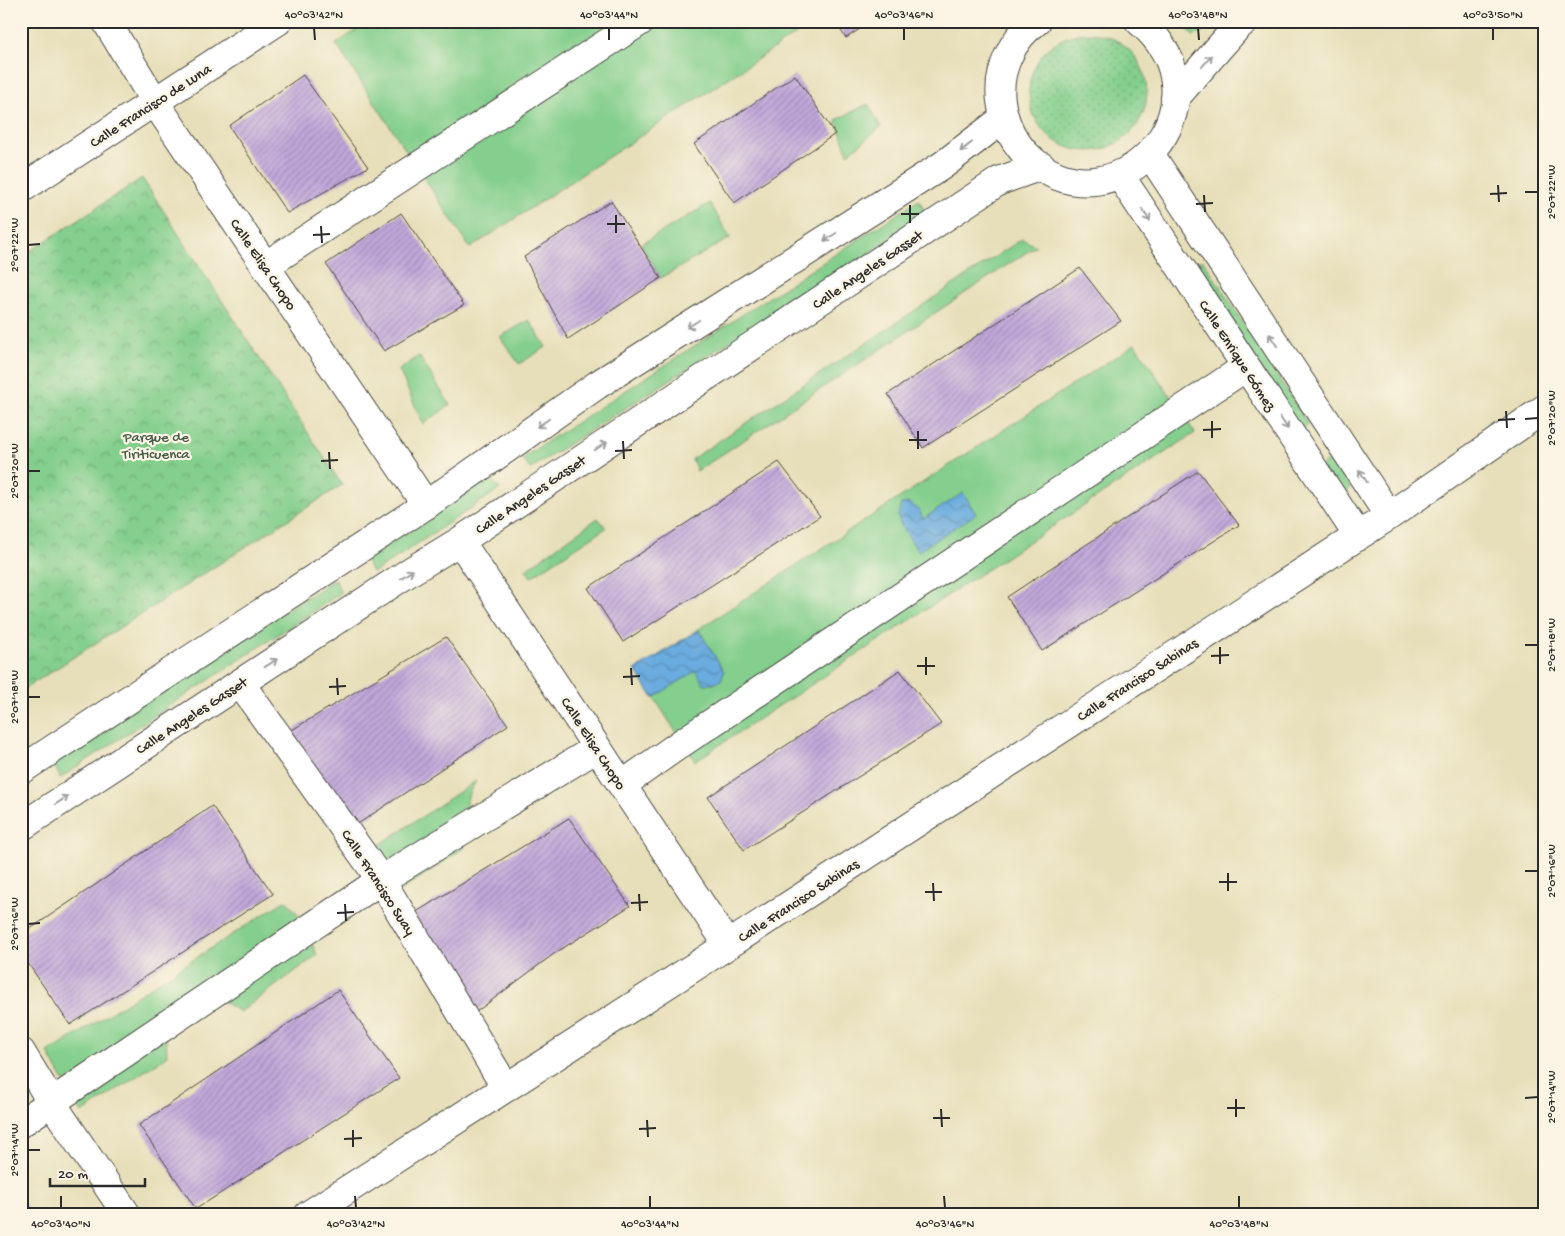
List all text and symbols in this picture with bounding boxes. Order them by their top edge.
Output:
text: 40°03'42"N [285,9,343,23]
text: 40°03'44"N [580,9,638,23]
text: 40°03'46"N [875,9,933,23]
text: 40°03'48"N [1168,9,1228,23]
text: 40°03'50"N [1463,9,1523,23]
one-way arrow [1202,55,1213,68]
street label: Calle Francisco de Luna [87,60,216,153]
one-way arrow [960,142,973,153]
text: 2°07'22"W [1546,165,1560,219]
one-way arrow [1140,208,1151,222]
street label: Calle Elisa Chopo [225,216,300,315]
text: 2°07'22"W [9,218,23,272]
street label: Calle Angeles Gasset [809,226,928,314]
one-way arrow [823,231,837,242]
street label: Calle Enrique Gómez [1194,297,1279,415]
one-way arrow [686,319,700,329]
one-way arrow [1268,334,1278,348]
text: 2°07'20"W [1546,390,1560,446]
one-way arrow [1279,416,1289,430]
one-way arrow [536,418,550,428]
park label: Parque de Tiriticuenca [121,429,190,464]
one-way arrow [594,441,608,451]
text: 2°07'20"W [9,443,23,499]
street label: Calle Angeles Gasset [472,451,591,539]
one-way arrow [1357,469,1368,483]
one-way arrow [400,568,414,579]
text: 2°07'18"W [1546,618,1560,672]
street label: Calle Francisco Sabinas [1074,635,1202,726]
one-way arrow [264,658,278,668]
text: 2°07'18"W [9,670,23,724]
street label: Calle Angeles Gasset [133,673,253,759]
street label: Calle Elisa Chopo [556,694,629,794]
one-way arrow [55,795,69,805]
street label: Calle Francisco Suay [336,827,419,940]
text: 2°07'16"W [1546,844,1560,898]
street label: Calle Francisco Sabinas [735,856,863,947]
text: 2°07'16"W [9,897,23,951]
text: 2°07'14"W [1546,1070,1560,1124]
text: 2°07'14"W [9,1123,23,1177]
scale bar [50,1156,145,1188]
text: 20 m [58,1166,88,1184]
text: 40°03'40"N [31,1218,91,1232]
text: 40°03'42"N [327,1218,385,1232]
text: 40°03'44"N [621,1218,679,1232]
text: 40°03'46"N [916,1218,974,1232]
text: 40°03'48"N [1209,1218,1269,1232]

